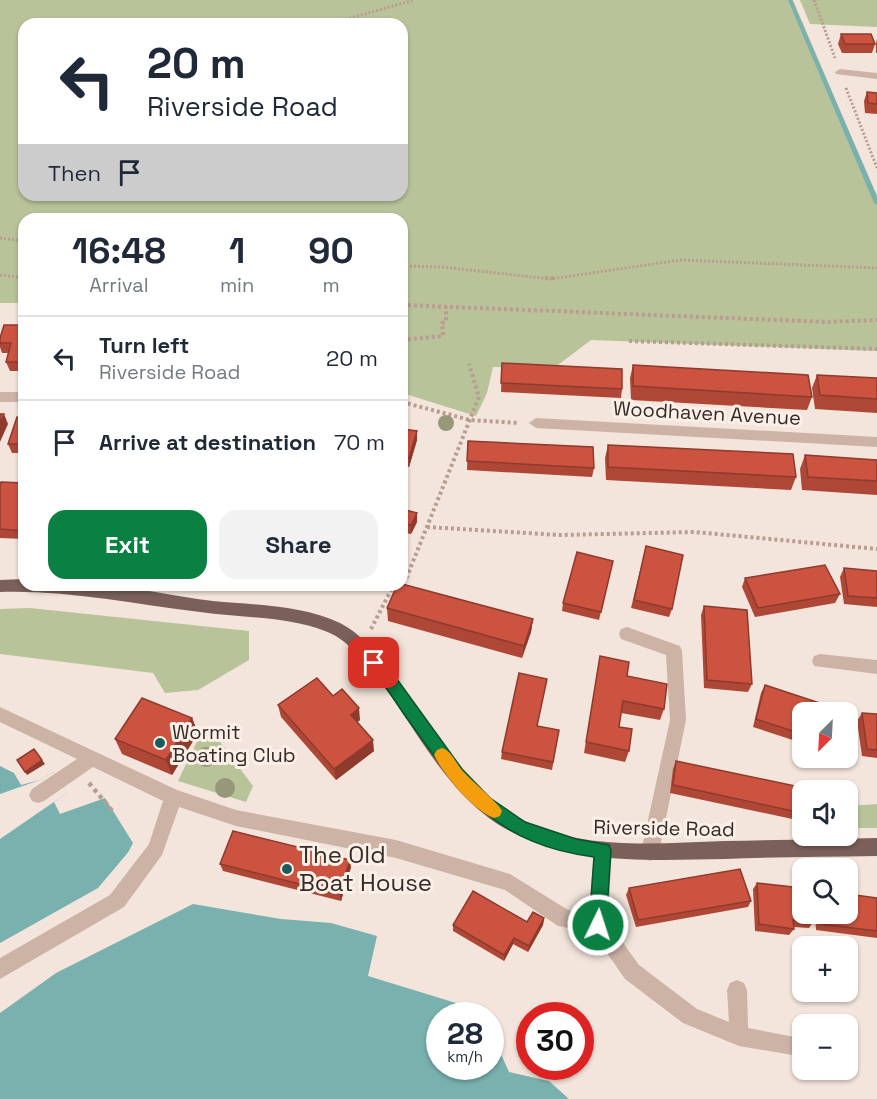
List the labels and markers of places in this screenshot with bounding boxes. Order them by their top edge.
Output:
pin [348,637,399,688]
place label: Wormit Boating Club [172,719,296,768]
marker: Wormit Boating Club [153,736,167,750]
place label: The Old Boat House [299,839,432,898]
marker: The Old Boat House [280,862,294,876]

